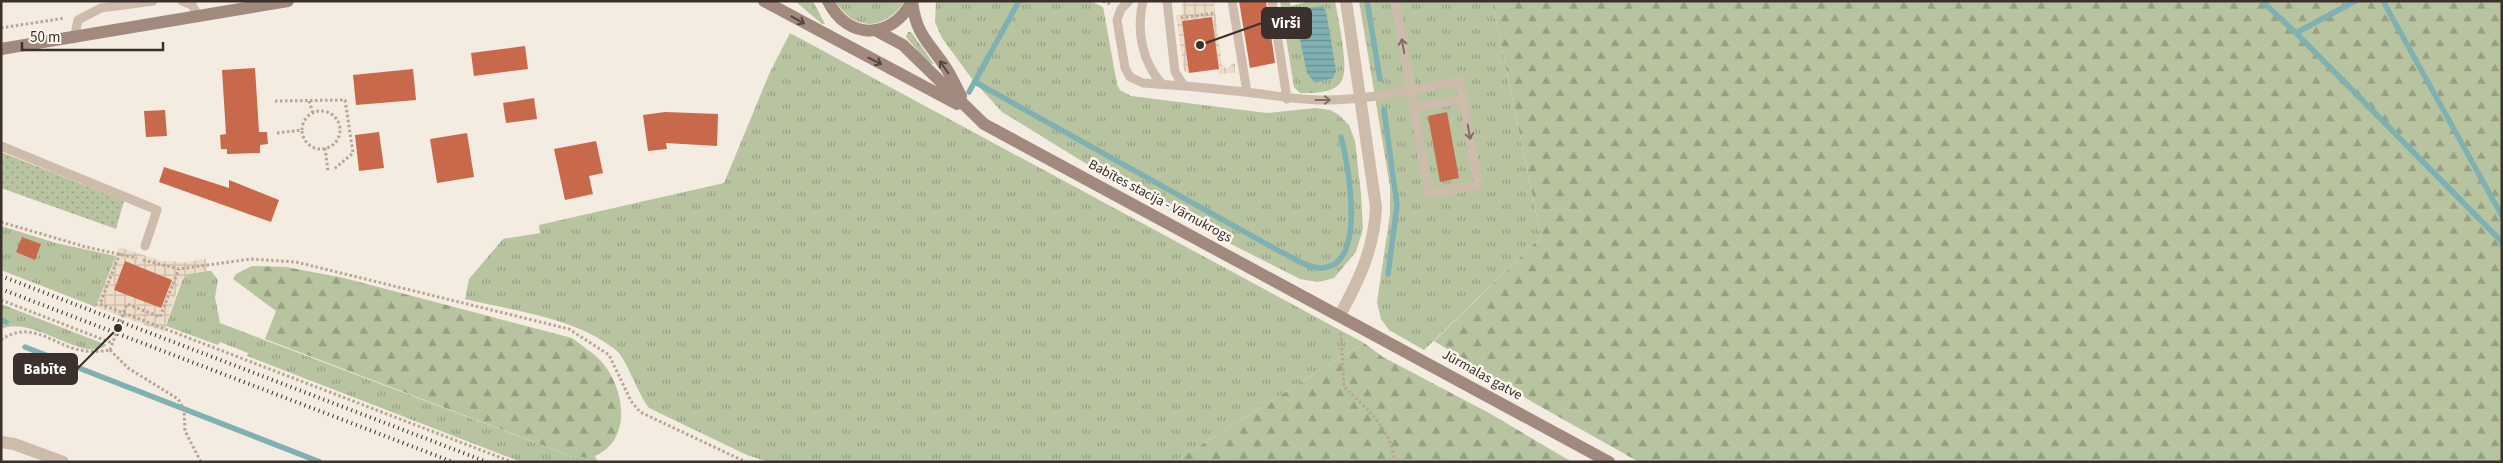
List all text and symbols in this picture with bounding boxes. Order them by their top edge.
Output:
callout: Virši [1262,8,1311,38]
text: Virši [1270,13,1301,34]
one-way arrow [790,16,805,25]
scale bar [22,20,164,52]
text: 50 m [30,27,60,48]
one-way arrow [1397,38,1407,54]
one-way arrow [867,57,882,66]
one-way arrow [939,60,950,74]
one-way arrow [1314,95,1331,105]
one-way arrow [1464,123,1474,139]
street label: Babītes stacija - Vārnukrogs [1085,155,1236,248]
street label: Jūrmalas gatve [1438,345,1526,405]
callout: Babīte [14,354,77,384]
text: Babīte [24,359,67,380]

